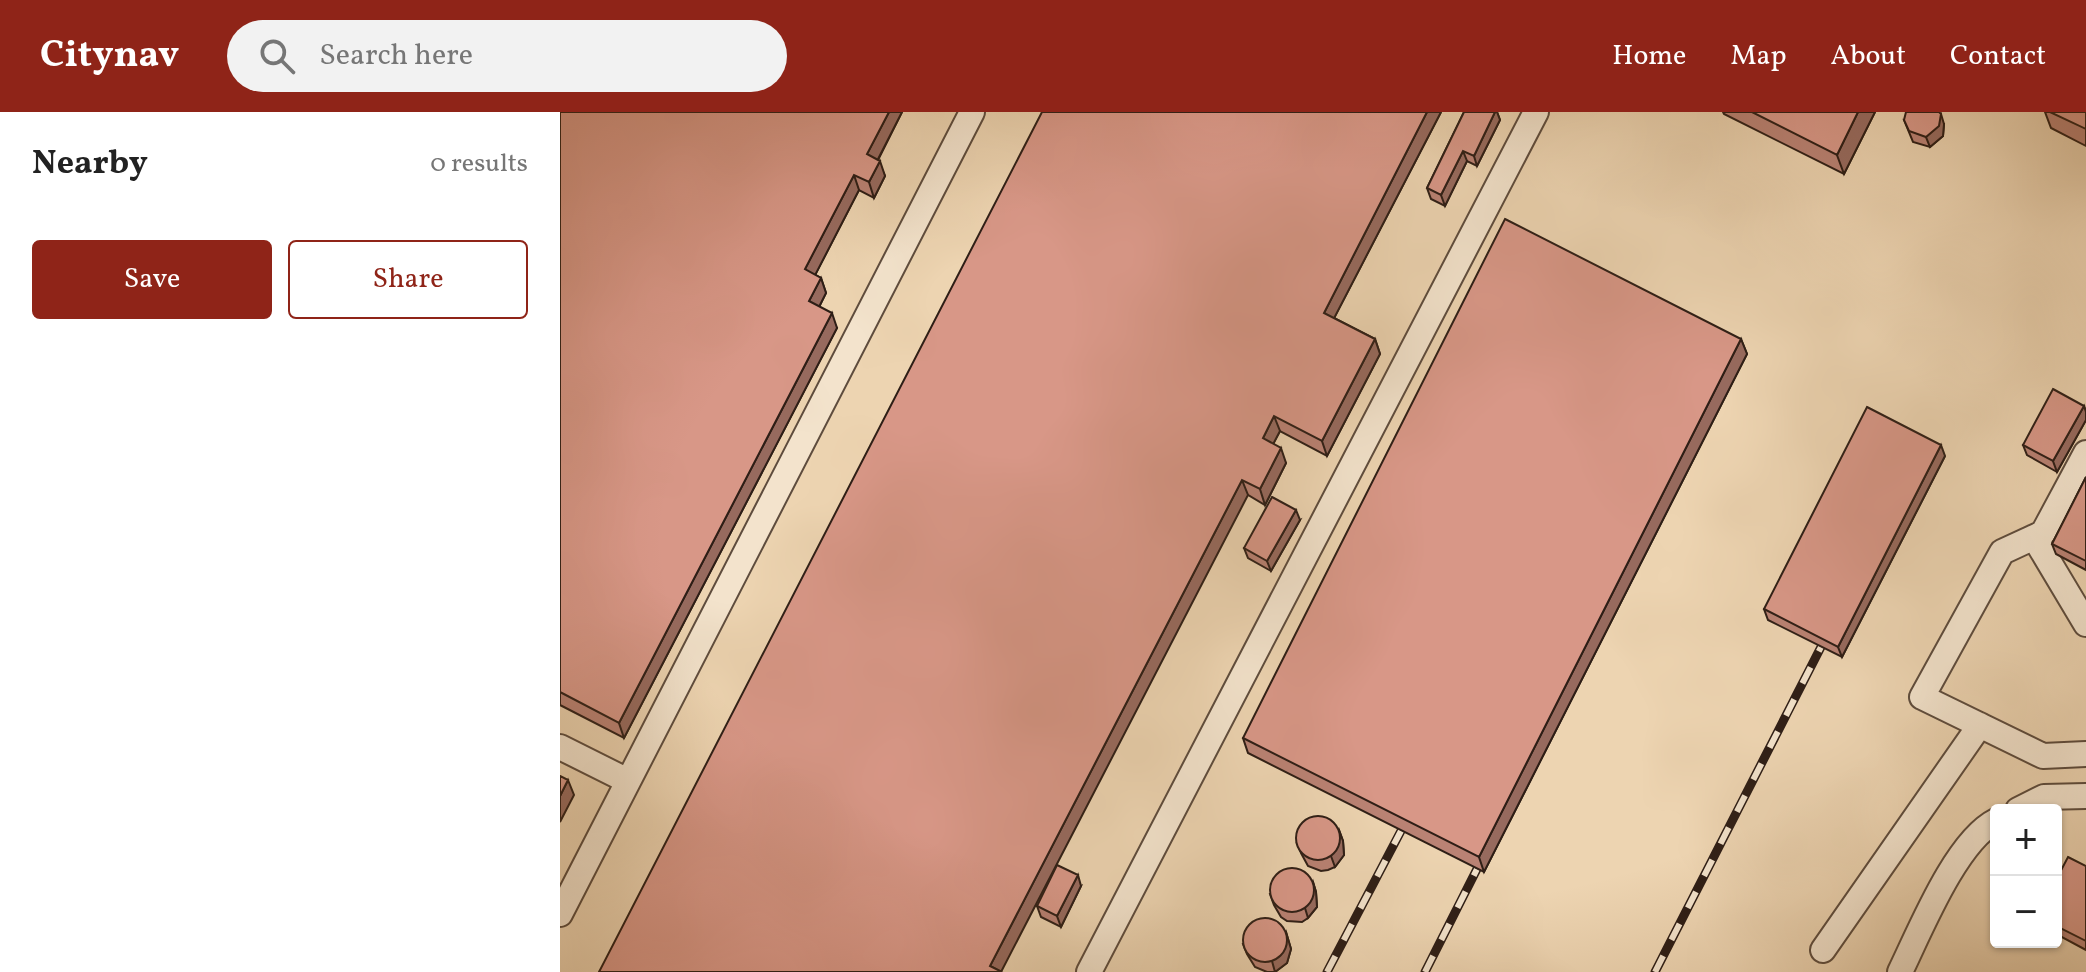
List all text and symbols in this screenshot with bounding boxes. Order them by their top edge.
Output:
search box [227,20,787,92]
text: Citynav [40,30,179,83]
icon: search [255,34,299,78]
text: Search here [319,35,473,77]
text: Home [1612,37,1686,76]
text: Map [1730,37,1786,76]
text: About [1830,37,1906,76]
text: Contact [1950,37,2046,76]
text: Nearby [32,141,148,188]
text: 0 results [430,146,528,182]
button: Save [32,240,272,319]
button: Share [288,240,528,319]
map controls [1990,804,2062,948]
button: + [1990,804,2062,876]
button: − [1990,876,2062,948]

